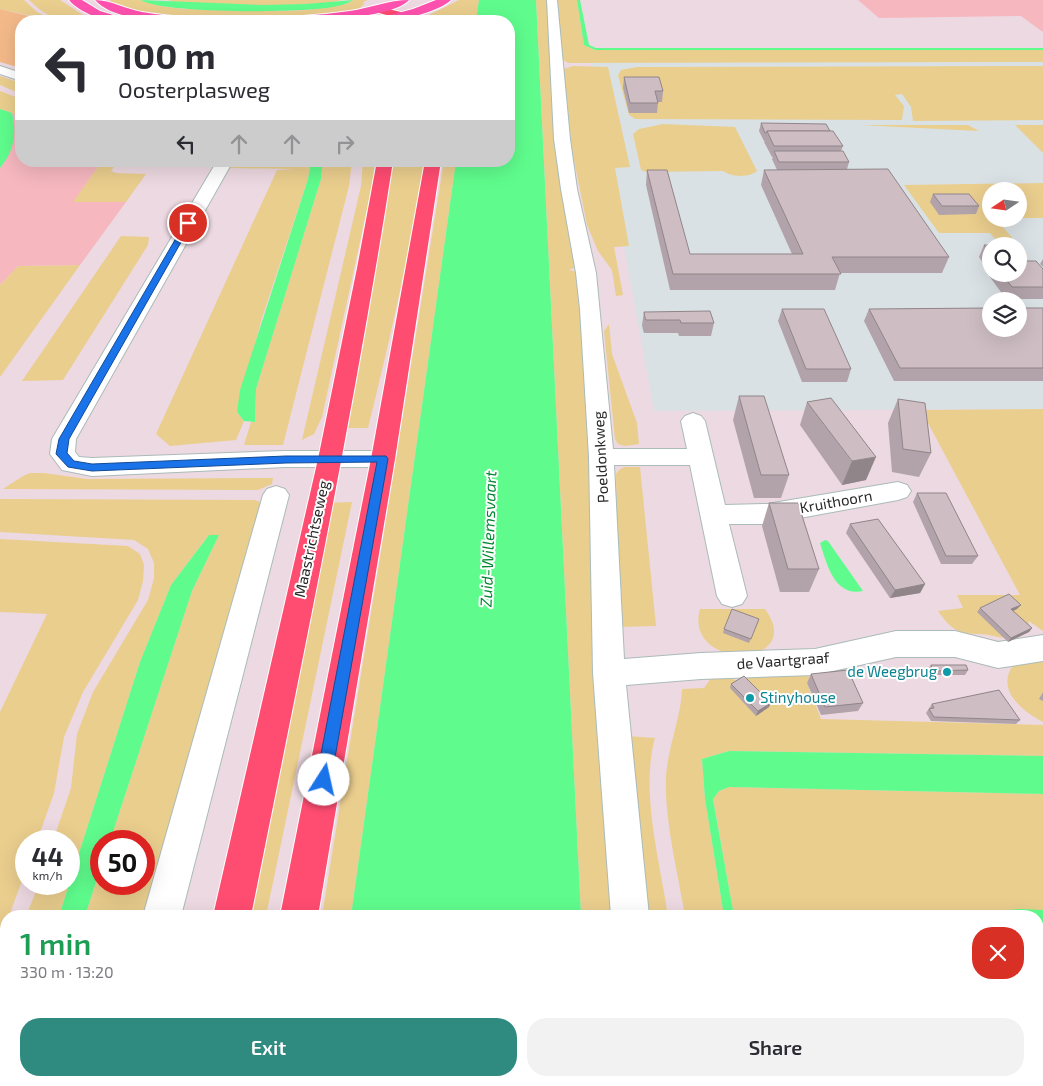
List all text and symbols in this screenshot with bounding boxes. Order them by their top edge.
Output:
text: 100 m [118,34,216,76]
icon: left [35,35,100,100]
text: Oosterplasweg [118,76,270,102]
icon: left [172,130,200,158]
icon: ahead [225,130,253,158]
icon: ahead [278,130,306,158]
icon: right [331,130,359,158]
north arrow [982,182,1028,228]
map controls [982,182,1027,337]
pin [167,202,209,244]
icon: arrive [174,209,202,237]
button: search [982,237,1027,282]
button: layers [982,292,1027,337]
street label: Poeldonkweg [589,410,611,503]
water label: Zuid-Willemsvaart [476,470,499,607]
street label: Maastrichtseweg [290,478,332,599]
street label: Kruithoorn [798,486,874,516]
street label: de Vaartgraaf [736,648,830,672]
place label: de Weegbrug [847,662,938,680]
marker: de Weegbrug [941,666,953,678]
place label: Stinyhouse [760,688,836,706]
marker: Stinyhouse [744,692,756,704]
position arrow [297,753,349,805]
speed limit sign: 50 [90,830,155,895]
text: 44 [32,841,63,871]
text: km/h [33,868,62,882]
text: 1 min [20,925,91,961]
button: close [972,927,1024,979]
text: 330 m · 13:20 [20,962,114,981]
button: Exit [20,1018,517,1076]
button: Share [527,1018,1024,1076]

